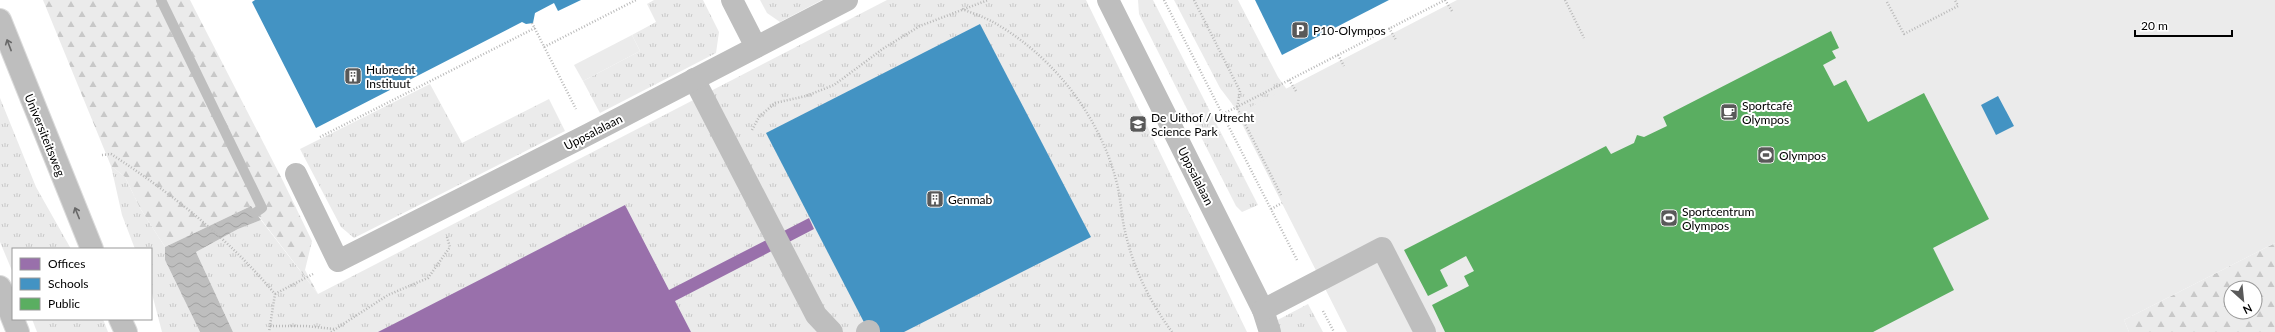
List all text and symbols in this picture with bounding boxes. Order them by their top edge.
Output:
scale bar [2135,12,2232,38]
text: 20 m [2141,18,2168,33]
parking icon: P10-Olympos [1290,20,1310,40]
place label: P10-Olympos [1313,23,1386,38]
one-way arrow [5,40,13,52]
place label: Hubrecht Instituut [366,62,416,91]
building icon: Hubrecht Instituut [343,66,363,86]
street label: Universiteitsweg [22,91,68,179]
place label: Sportcafé Olympos [1742,98,1793,127]
cafe icon: Sportcafé Olympos [1719,102,1739,122]
place label: De Uithof / Utrecht Science Park [1151,110,1255,139]
street label: Uppsalalaan [561,111,625,153]
school or university icon: De Uithof / Utrecht Science Park [1128,114,1148,134]
street label: Uppsalalaan [1175,144,1217,208]
sports icon: Olympos [1756,145,1776,165]
place label: Olympos [1779,148,1826,163]
building icon: Genmab [925,189,945,209]
place label: Genmab [948,192,993,207]
place label: Sportcentrum Olympos [1682,204,1754,233]
one-way arrow [73,207,80,219]
sports icon: Sportcentrum Olympos [1659,208,1679,228]
legend [12,248,152,320]
text: Offices [48,256,85,271]
text: Schools [48,276,89,291]
north arrow [2223,280,2263,320]
text: Public [48,296,80,311]
text: N [2241,302,2254,317]

